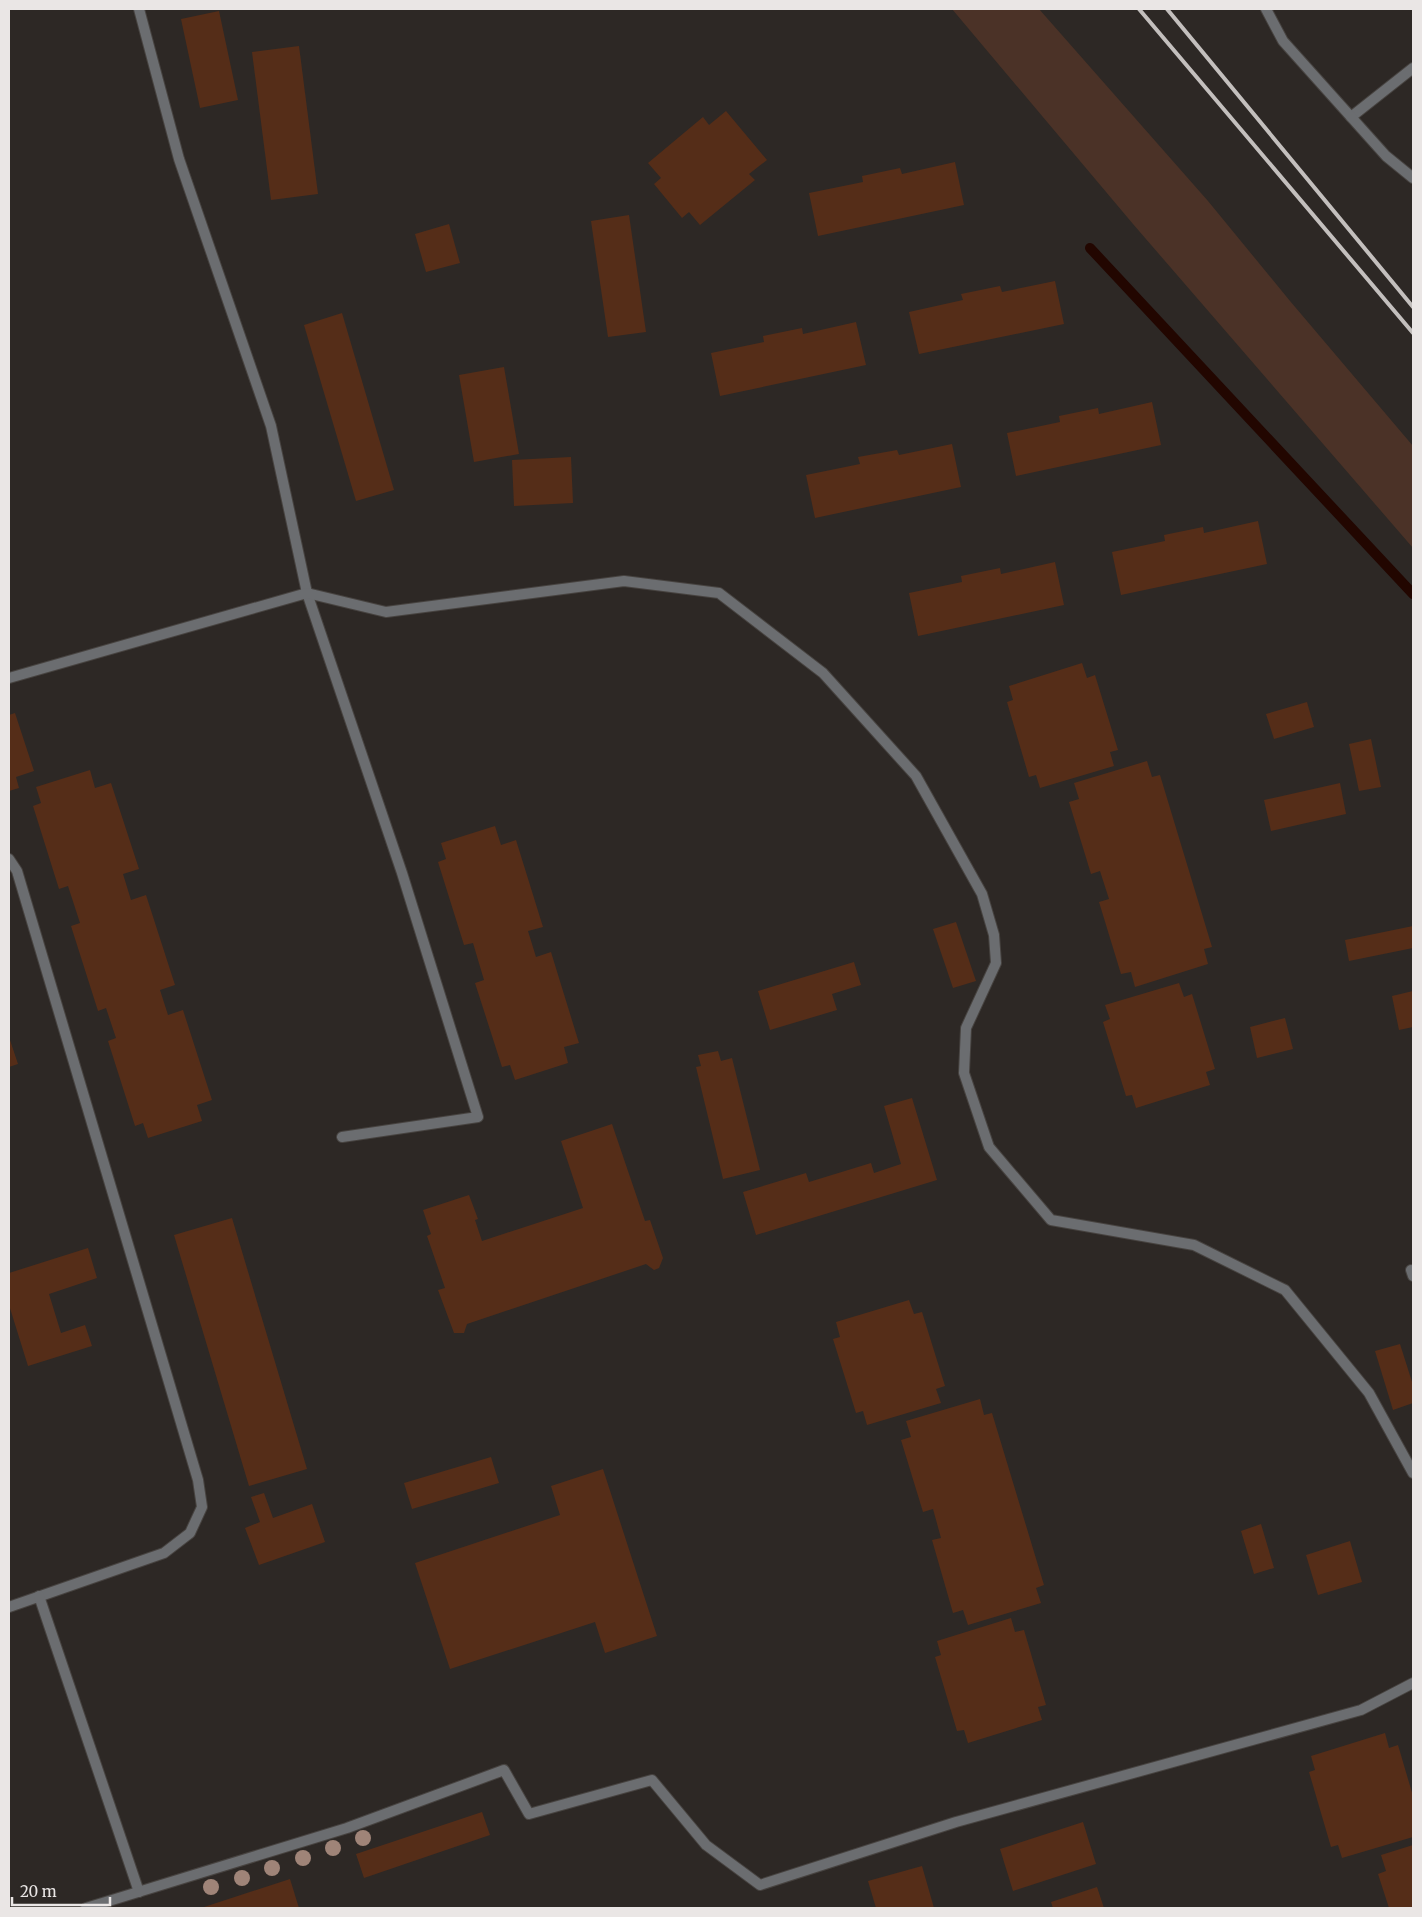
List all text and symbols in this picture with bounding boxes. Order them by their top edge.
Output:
scale bar [12,1874,110,1906]
text: 20 m [20,1882,57,1901]

